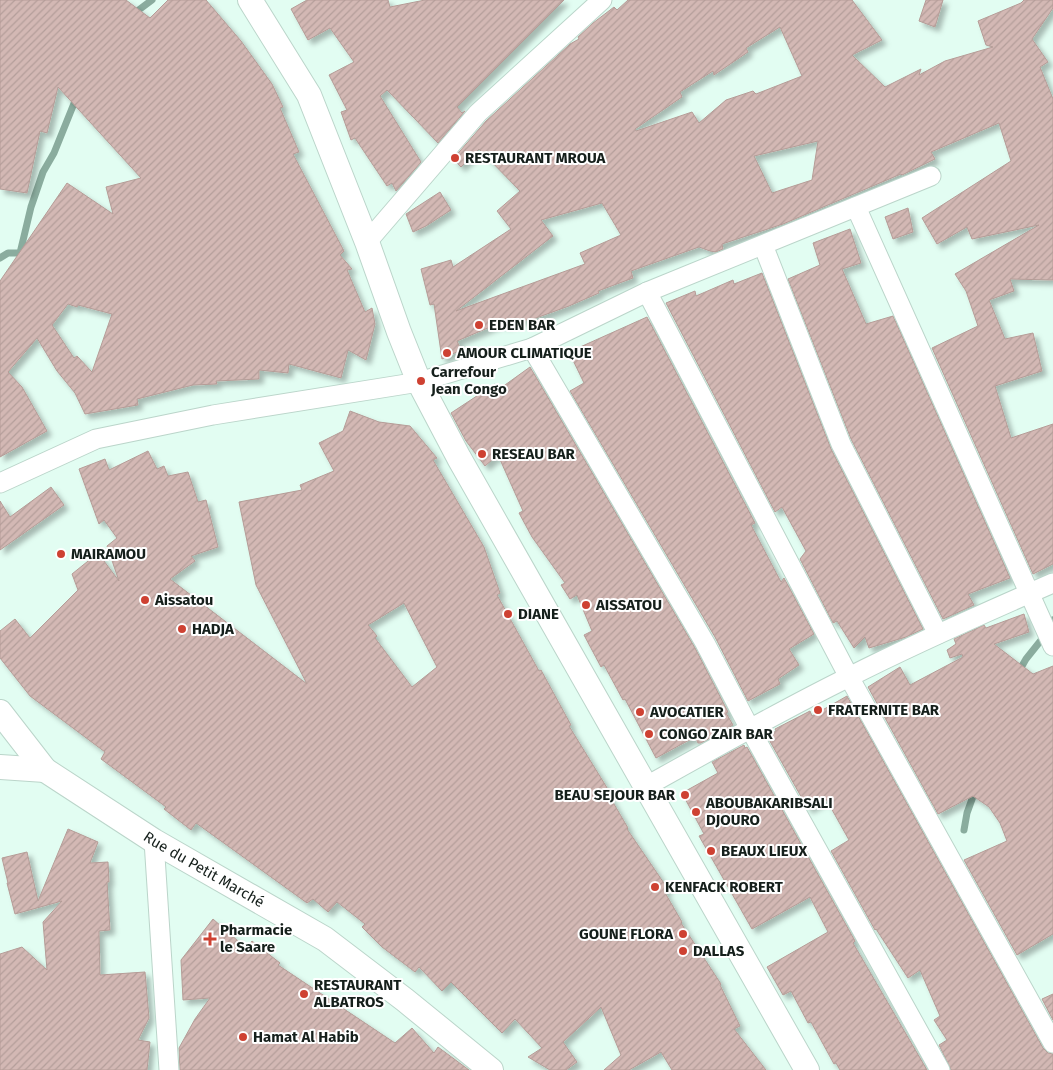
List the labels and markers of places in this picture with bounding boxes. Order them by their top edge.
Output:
place label: RESTAURANT MROUA [465,149,607,167]
marker: RESTAURANT MROUA [449,152,461,164]
place label: EDEN BAR [489,316,556,334]
marker: EDEN BAR [473,319,485,331]
place label: AMOUR CLIMATIQUE [456,344,592,362]
marker: AMOUR CLIMATIQUE [441,347,453,359]
place label: Carrefour Jean Congo [430,363,507,398]
marker: Carrefour Jean Congo [415,375,427,387]
place label: RESEAU BAR [492,445,576,463]
marker: RESEAU BAR [476,448,488,460]
place label: MAIRAMOU [71,545,146,563]
marker: MAIRAMOU [55,548,67,560]
place label: Aissatou [154,591,213,609]
marker: Aissatou [139,594,151,606]
place label: AISSATOU [595,596,662,614]
marker: AISSATOU [580,599,592,611]
place label: DIANE [518,605,559,623]
marker: DIANE [502,608,514,620]
place label: HADJA [192,620,235,638]
marker: HADJA [176,623,188,635]
place label: FRATERNITE BAR [828,701,940,719]
place label: AVOCATIER [649,703,725,721]
marker: FRATERNITE BAR [812,704,824,716]
marker: AVOCATIER [634,706,646,718]
place label: CONGO ZAIR BAR [659,725,773,743]
marker: CONGO ZAIR BAR [643,728,655,740]
place label: BEAU SEJOUR BAR [555,786,676,804]
marker: BEAU SEJOUR BAR [679,789,691,801]
place label: ABOUBAKARIBSALI DJOURO [705,794,833,829]
marker: ABOUBAKARIBSALI DJOURO [690,806,702,818]
place label: BEAUX LIEUX [721,842,807,860]
marker: BEAUX LIEUX [705,845,717,857]
place label: KENFACK ROBERT [665,878,784,896]
marker: KENFACK ROBERT [649,881,661,893]
place label: Pharmacie le Saare [220,921,292,956]
place label: GOUNE FLORA [579,925,674,943]
marker: GOUNE FLORA [677,928,689,940]
marker: Pharmacie le Saare [204,933,216,945]
place label: DALLAS [693,942,745,960]
marker: DALLAS [677,945,689,957]
place label: RESTAURANT ALBATROS [313,976,402,1011]
marker: RESTAURANT ALBATROS [298,988,310,1000]
place label: Hamat Al Habib [253,1028,359,1046]
marker: Hamat Al Habib [237,1031,249,1043]

